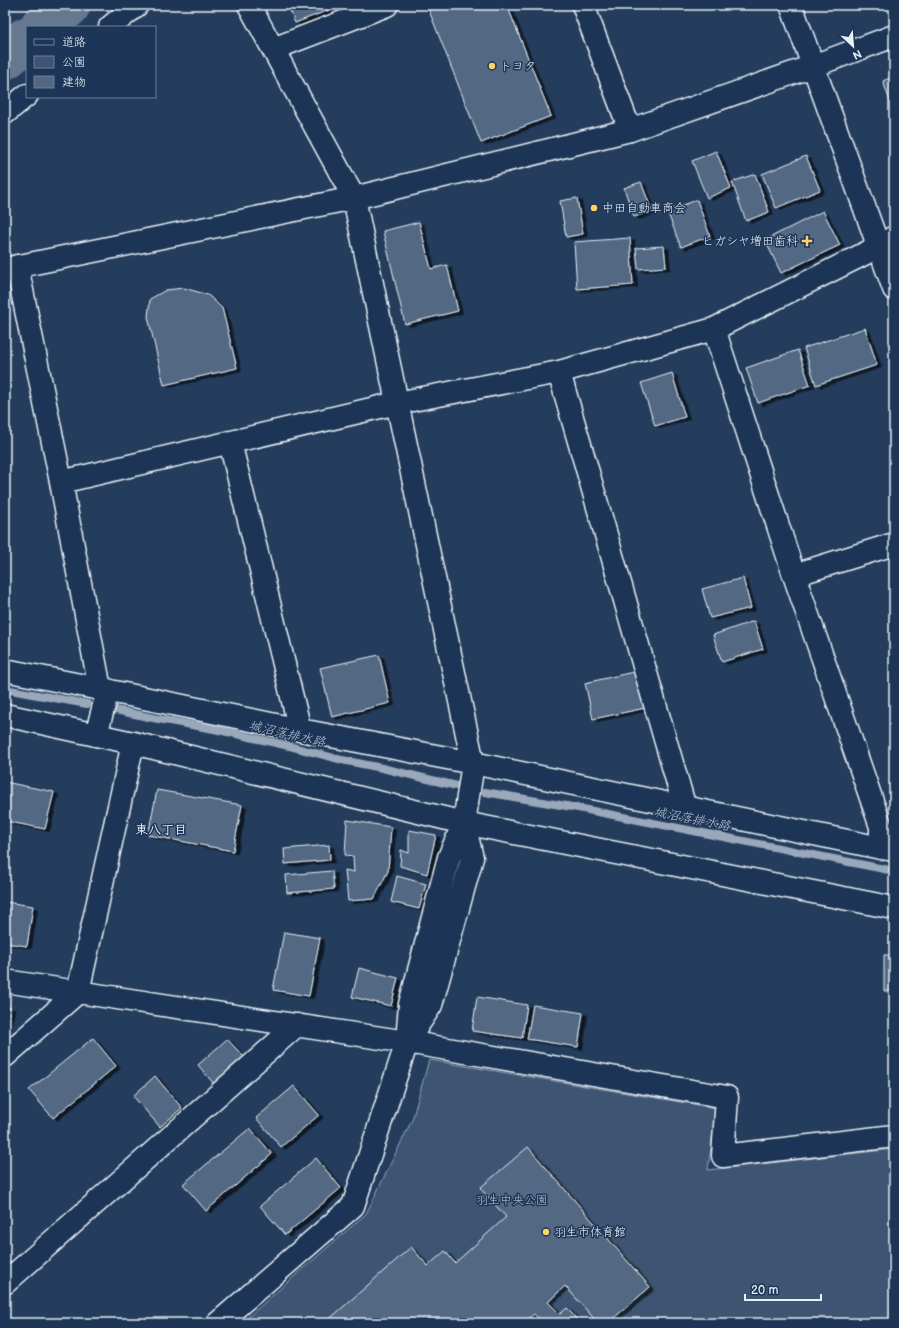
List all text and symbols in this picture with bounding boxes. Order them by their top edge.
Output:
legend [26,26,156,98]
north arrow [833,26,873,66]
text: 道路 [62,35,86,50]
text: N [851,47,864,62]
text: 公園 [62,55,86,70]
place label: トヨタ [500,59,536,74]
marker: トヨタ [487,61,497,71]
text: 建物 [62,75,86,90]
place label: 中田自動車商会 [602,201,686,216]
marker: 中田自動車商会 [589,203,599,213]
place label: ヒガシヤ増田歯科 [702,234,798,249]
marker: ヒガシヤ増田歯科 [801,235,813,247]
water label: 城沼落排水路 [247,717,328,751]
water label: 城沼落排水路 [652,804,733,834]
district label: 東八丁目 [135,822,187,838]
park label: 羽生中央公園 [476,1193,548,1208]
place label: 羽生市体育館 [554,1225,626,1240]
marker: 羽生市体育館 [541,1227,551,1237]
scale bar [745,1276,821,1302]
text: 20 m [751,1283,778,1298]

